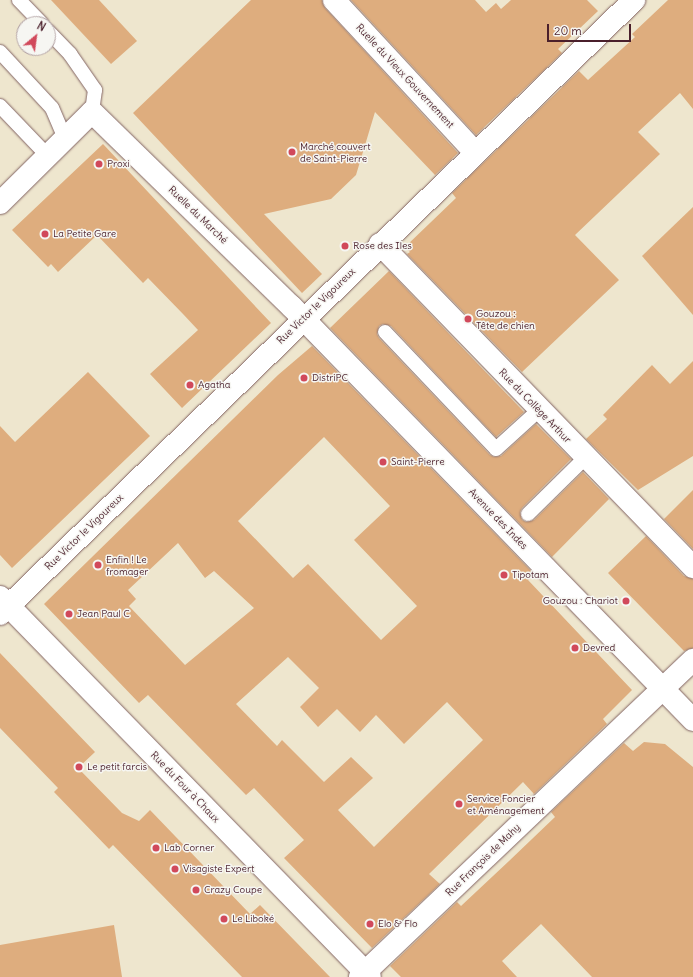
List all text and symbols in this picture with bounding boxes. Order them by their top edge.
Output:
north arrow [16,16,56,56]
scale bar [549,16,633,42]
text: N [35,18,48,34]
street label: Ruelle du Vieux Gouvernement [353,21,457,131]
text: 20 m [554,23,582,38]
place label: Marché couvert de Saint-Pierre [300,140,371,164]
marker: Marché couvert de Saint-Pierre [287,147,297,157]
place label: Proxi [107,158,130,170]
marker: Proxi [94,159,104,169]
street label: Ruelle du Marché [166,184,230,246]
place label: La Petite Gare [53,228,116,240]
marker: La Petite Gare [40,229,50,239]
place label: Rose des Iles [353,240,412,252]
marker: Rose des Iles [340,241,350,251]
street label: Rue Victor le Vigoureux [274,265,358,347]
place label: Gouzou : Tête de chien [476,307,535,330]
marker: Gouzou : Tête de chien [463,314,473,324]
street label: Rue du Collège Arthur [496,366,574,446]
place label: DistriPC [312,372,348,384]
marker: DistriPC [299,373,309,383]
place label: Agatha [198,379,231,391]
marker: Agatha [185,380,195,390]
place label: Saint-Pierre [391,456,445,468]
marker: Saint-Pierre [378,457,388,467]
street label: Avenue des Indes [466,486,530,552]
street label: Rue Victor le Vigoureux [42,491,126,573]
place label: Enfin ! Le fromager [106,553,148,576]
marker: Enfin ! Le fromager [93,560,103,570]
place label: Tipotam [512,569,549,581]
marker: Tipotam [499,570,509,580]
place label: Gouzou : Chariot [543,595,618,607]
marker: Gouzou : Chariot [621,596,631,606]
place label: Jean Paul C [77,608,130,620]
marker: Jean Paul C [64,609,74,619]
place label: Devred [583,642,615,654]
marker: Devred [570,643,580,653]
street label: Rue du Four à Chaux [148,749,222,825]
place label: Le petit farcis [87,761,147,773]
marker: Le petit farcis [74,762,84,772]
place label: Service Foncier et Aménagement [467,792,544,816]
marker: Service Foncier et Aménagement [454,799,464,809]
street label: Rue François de Mahy [443,821,523,899]
place label: Lab Corner [164,842,214,854]
marker: Lab Corner [151,843,161,853]
place label: Visagiste Expert [183,863,254,875]
marker: Visagiste Expert [170,864,180,874]
place label: Crazy Coupe [204,884,262,896]
marker: Crazy Coupe [191,885,201,895]
place label: Le Liboké [232,913,274,925]
marker: Le Liboké [219,914,229,924]
place label: Elo & Flo [378,918,418,930]
marker: Elo & Flo [365,919,375,929]

